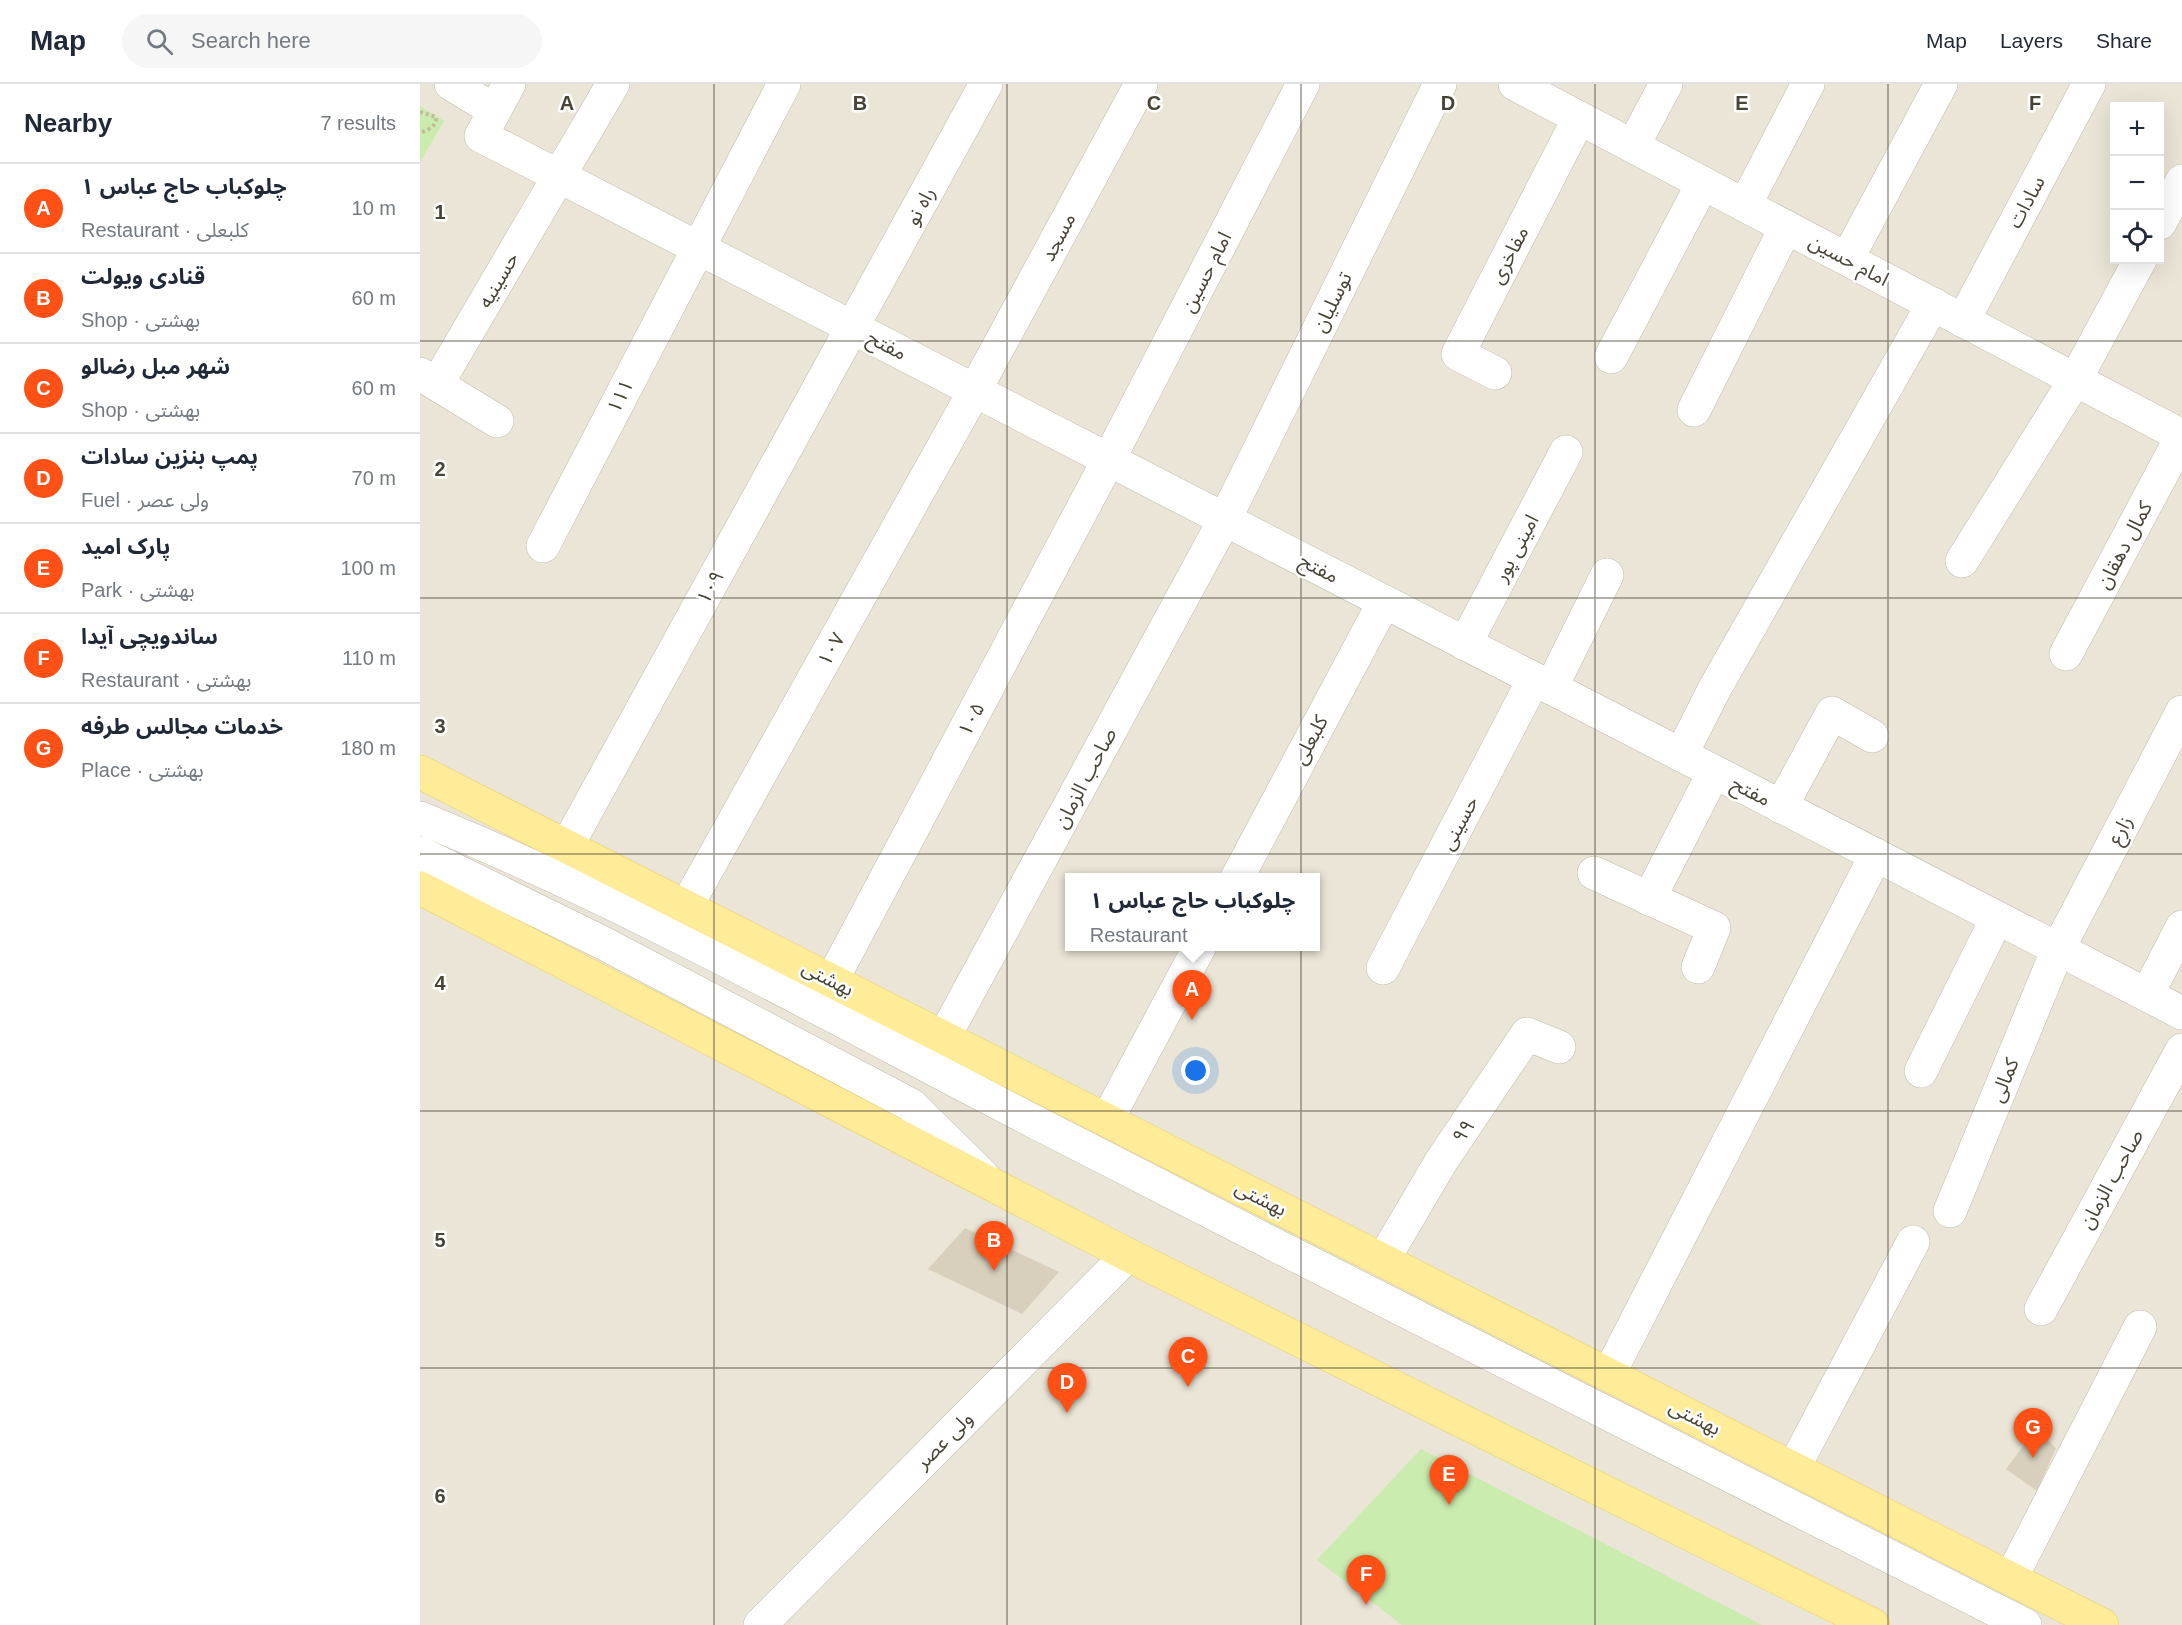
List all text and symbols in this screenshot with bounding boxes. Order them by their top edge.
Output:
search box [122,14,542,68]
text: Map [30,25,86,56]
icon: search [143,25,176,58]
text: Search here [191,28,311,53]
text: Map [1926,29,1967,52]
text: Layers [2000,29,2063,52]
text: Share [2096,29,2152,52]
text: A [560,92,574,114]
text: B [853,92,867,114]
text: C [1147,92,1161,114]
text: D [1441,92,1455,114]
text: E [1735,92,1749,114]
text: F [2029,92,2041,114]
map controls [2110,102,2164,264]
button: + [2110,102,2164,156]
text: Nearby [24,108,112,138]
text: 7 results [320,112,396,134]
button: − [2110,156,2164,210]
street label: سادات [2003,172,2049,232]
text: چلوکباب حاج عباس ۱ [81,174,287,199]
street label: راه نو [901,183,940,229]
text: A [36,197,51,219]
text: 10 m [352,197,396,219]
text: 1 [434,201,446,223]
street label: مسجد [1036,209,1080,265]
button: locate [2110,210,2164,264]
text: Restaurant · کلبعلی [81,219,249,241]
street label: مفاخری [1485,223,1534,288]
street label: امام حسین [1176,228,1239,318]
street label: امام حسین [1803,230,1893,294]
street label: حسینیه [473,248,523,312]
text: قنادی ویولت [81,264,205,289]
street label: توسلیان [1308,268,1357,336]
text: B [36,287,51,309]
text: 60 m [352,287,396,309]
text: Shop · بهشتی [81,309,200,331]
street label: مفتح [862,326,910,368]
text: شهر مبل رضالو [81,354,230,379]
street label: ۱۱۱ [602,376,638,416]
text: C [36,377,51,399]
text: 60 m [352,377,396,399]
text: Shop · بهشتی [81,399,200,421]
text: پمپ بنزین سادات [81,444,258,469]
text: 2 [434,458,446,480]
text: D [36,467,51,489]
text: 70 m [352,467,396,489]
text: Fuel · ولی عصر [81,489,209,511]
street label: کمال دهقان [2092,497,2157,593]
street label: امینی پور [1489,511,1545,587]
text: پارک امید [81,534,171,559]
street label: مفتح [1294,549,1342,591]
text: E [37,557,50,579]
text: 100 m [340,557,396,579]
street label: ۱۰۹ [692,567,728,607]
text: Park · بهشتی [81,579,195,601]
text: ساندویچی آیدا [81,624,218,649]
street label: ۱۰۷ [813,628,849,669]
text: F [37,647,50,669]
text: 110 m [342,647,396,669]
text: Restaurant · بهشتی [81,669,251,691]
street label: ۱۰۵ [953,699,989,739]
street label: کلبعلی [1288,711,1333,769]
text: خدمات مجالس طرفه [81,714,283,739]
text: 3 [434,715,446,737]
street label: صاحب الزمان [1049,724,1121,832]
text: G [36,737,51,759]
text: 180 m [340,737,396,759]
text: Place · بهشتی [81,759,204,781]
street label: مفتح [1726,772,1774,814]
street label: حسینی [1436,792,1483,854]
street label: زارع [2103,812,2140,850]
popup [1065,873,1320,951]
text: چلوکباب حاج عباس ۱ [1090,888,1295,913]
text: Restaurant [1090,924,1188,946]
street label: بهشتی [798,956,857,1001]
pin: A [1172,970,1212,1020]
text: 4 [434,972,446,994]
street label: کمالی [1985,1054,2024,1106]
your location [1181,1056,1210,1085]
street label: ۹۹ [1447,1115,1479,1147]
street label: صاحب الزمان [2075,1125,2148,1233]
street label: بهشتی [1231,1176,1290,1221]
pin: B [974,1222,1014,1271]
text: 5 [434,1229,446,1251]
pin: C [1168,1338,1208,1387]
pin: D [1048,1364,1086,1413]
street label: بهشتی [1665,1395,1724,1440]
street label: ولی عصر [910,1407,978,1474]
pin: G [2014,1408,2052,1458]
pin: E [1430,1456,1468,1505]
text: 6 [434,1485,446,1507]
pin: F [1346,1556,1386,1605]

